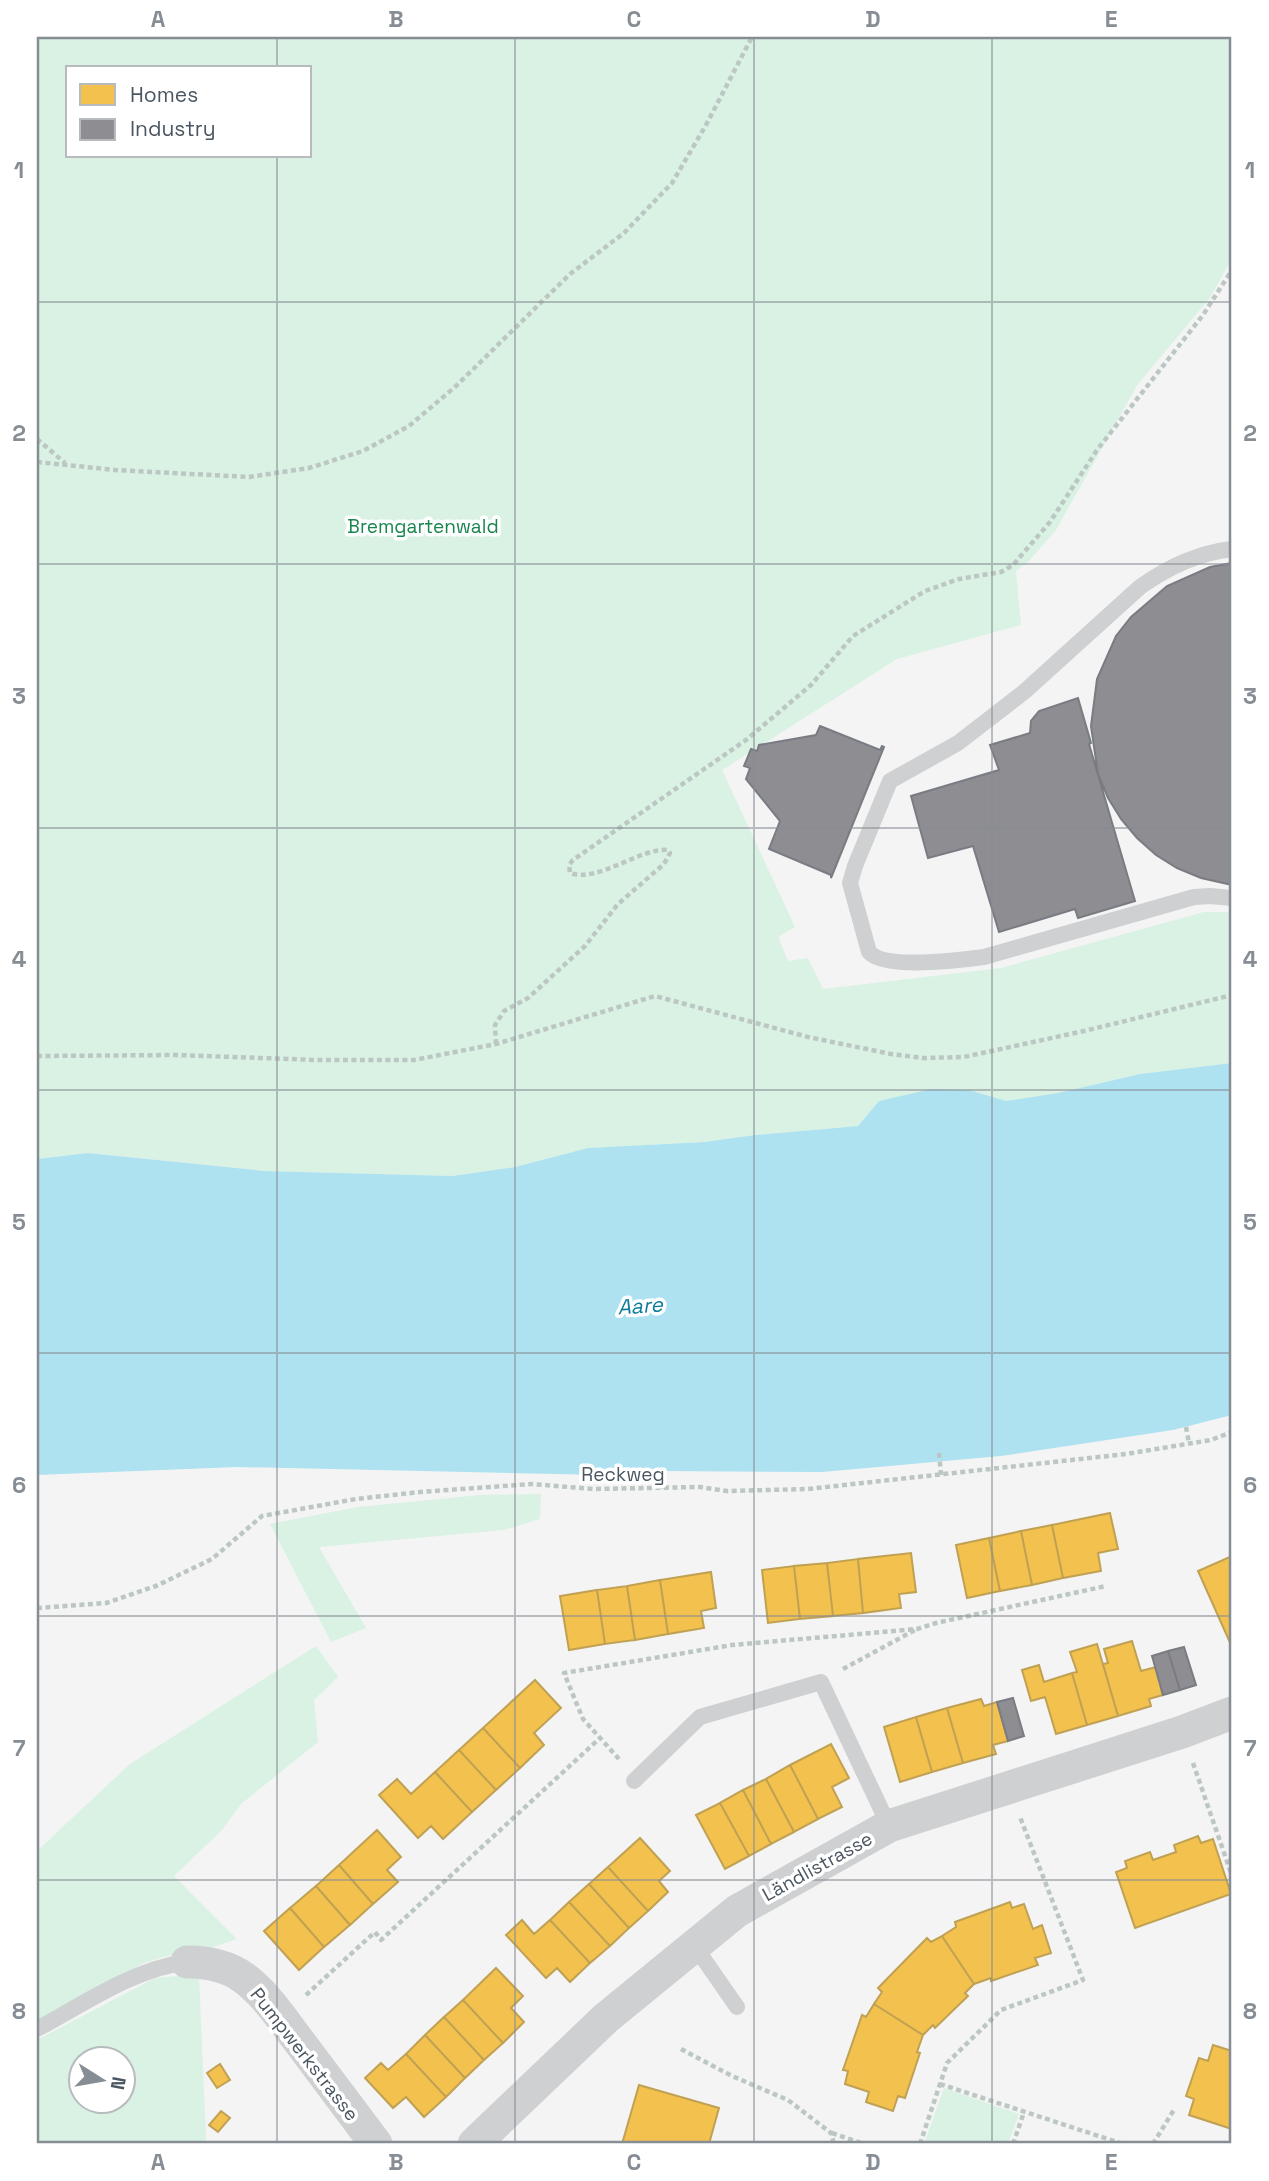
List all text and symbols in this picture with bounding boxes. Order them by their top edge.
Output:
text: A [151,4,166,34]
text: B [388,4,404,34]
text: C [627,4,641,34]
text: D [865,4,881,34]
text: E [1105,4,1117,34]
legend [66,66,312,158]
text: Homes [130,81,198,108]
text: Industry [130,115,216,142]
text: 1 [14,155,24,185]
text: 1 [1245,155,1255,185]
text: 2 [12,418,26,448]
text: 2 [1243,418,1257,448]
park label: Bremgartenwald [347,514,499,539]
text: 3 [12,681,26,711]
text: 3 [1243,681,1257,711]
text: 4 [12,944,27,974]
text: 4 [1243,944,1258,974]
text: 5 [12,1207,26,1237]
text: 5 [1243,1207,1257,1237]
water label: Aare [616,1290,665,1321]
street label: Reckweg [581,1462,665,1487]
text: 6 [12,1470,26,1500]
text: 6 [1243,1470,1257,1500]
text: 7 [13,1733,26,1763]
text: 7 [1244,1733,1257,1763]
street label: Ländlistrasse [758,1826,877,1907]
street label: Pumpwerkstrasse [245,1983,364,2126]
text: 8 [12,1996,26,2026]
text: 8 [1243,1996,1257,2026]
north arrow [66,2044,136,2114]
text: N [105,2075,132,2092]
text: A [151,2147,166,2177]
text: B [388,2147,404,2177]
text: C [627,2147,641,2177]
text: D [865,2147,881,2177]
text: E [1105,2147,1117,2177]

